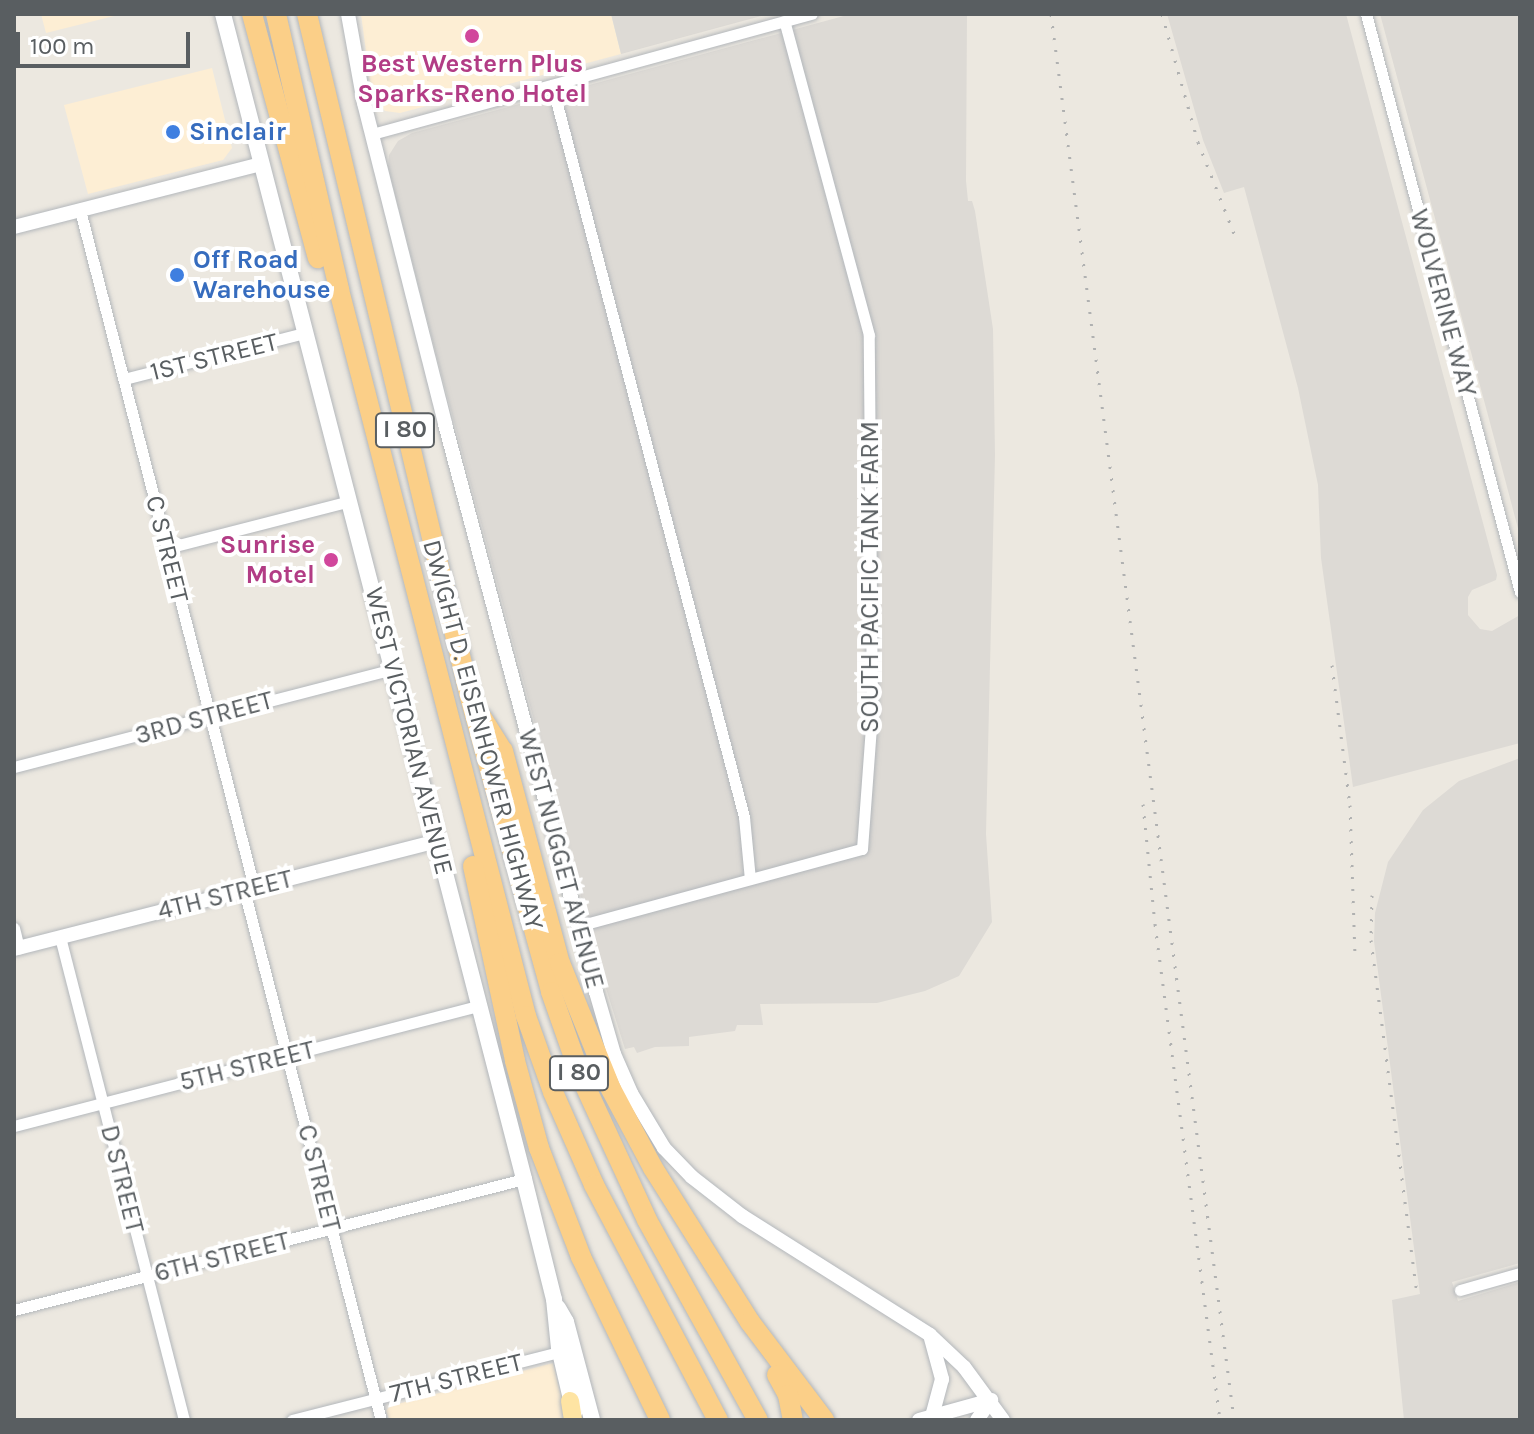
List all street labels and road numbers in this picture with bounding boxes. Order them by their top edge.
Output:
street label: WOLVERINE WAY [1403,206,1483,400]
street label: 1ST STREET [147,326,281,388]
road number: I 80 [373,410,437,450]
street label: SOUTH PACIFIC TANK FARM [854,421,886,733]
street label: C STREET [139,492,195,606]
street label: DWIGHT D. EISENHOWER HIGHWAY [416,536,550,934]
street label: WEST VICTORIAN AVENUE [358,584,460,878]
street label: 3RD STREET [132,685,276,751]
street label: WEST NUGGET AVENUE [511,726,611,992]
street label: 4TH STREET [154,863,296,927]
street label: 5TH STREET [176,1034,318,1098]
road number: I 80 [547,1053,611,1093]
street label: C STREET [291,1121,347,1235]
street label: D STREET [94,1122,150,1236]
street label: 6TH STREET [151,1225,293,1289]
street label: 7TH STREET [386,1346,526,1410]

